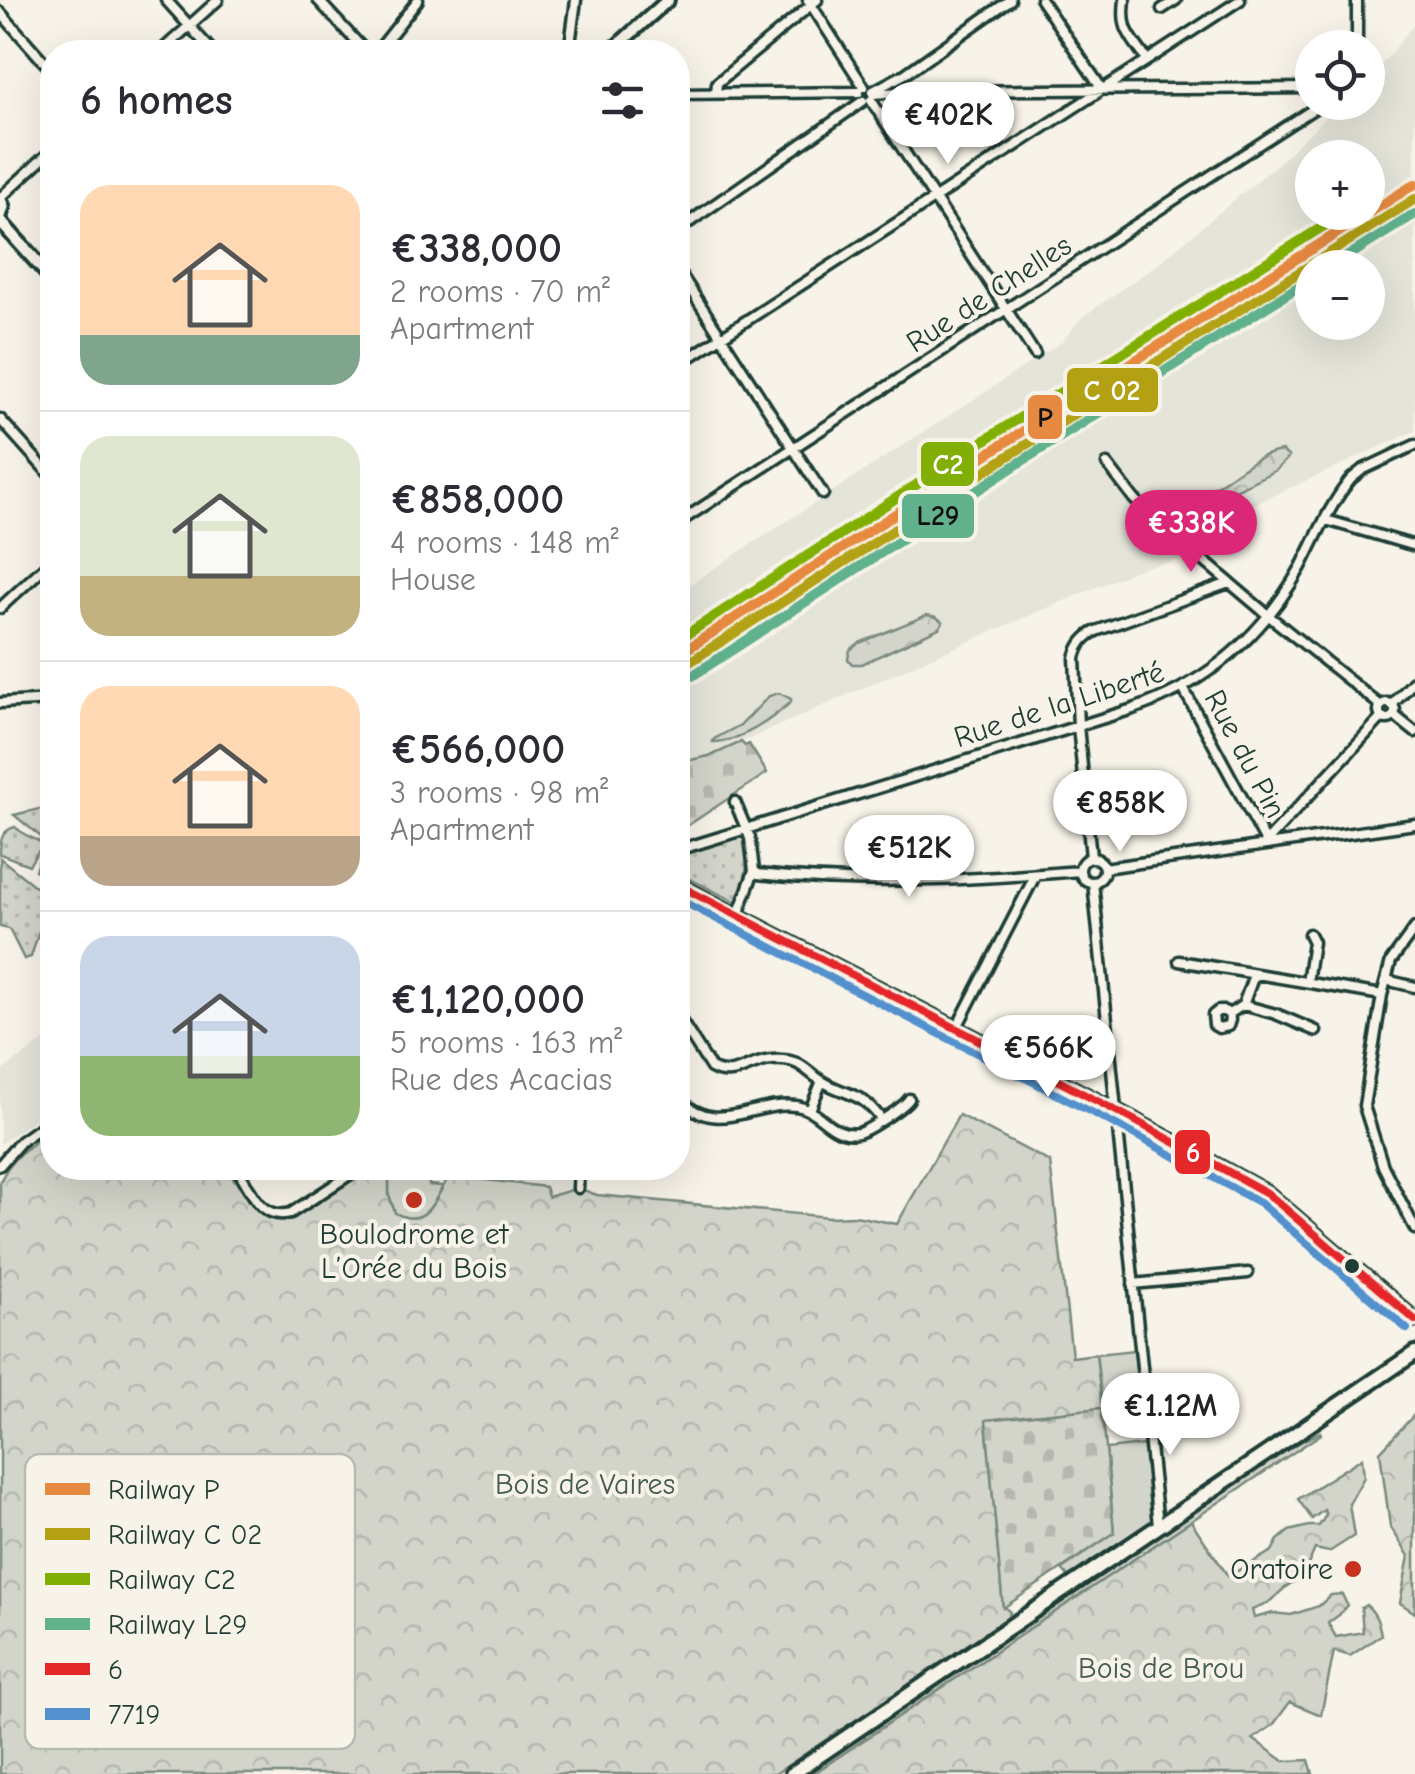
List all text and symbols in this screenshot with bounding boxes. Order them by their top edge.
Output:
map controls [1295,30,1385,340]
button: locate [1295,30,1385,120]
icon: filters [595,73,650,128]
text: 6 homes [80,76,233,125]
pin: €402K [878,82,1018,167]
text: €402K [903,96,993,133]
button: + [1295,140,1385,230]
text: €338,000 [390,224,562,273]
icon: home [160,225,280,345]
street label: Rue de Chelles [900,228,1078,360]
button: − [1295,250,1385,340]
text: 2 rooms · 70 m² [390,273,610,310]
text: Apartment [390,310,533,347]
line badge: C 02 [1065,366,1160,414]
text: C 02 [1084,375,1140,407]
line badge: P [1026,393,1064,441]
text: P [1037,402,1053,434]
line badge: C2 [919,440,976,488]
text: C2 [933,449,963,481]
text: €858,000 [390,475,564,524]
icon: home [160,476,280,596]
pin: €338K [1121,490,1261,575]
line badge: L29 [900,492,976,540]
text: L29 [917,500,959,532]
text: €338K [1147,504,1235,541]
text: 4 rooms · 148 m² [390,524,619,561]
text: House [390,561,476,598]
street label: Rue de la Liberté [950,655,1168,755]
street label: Rue du Pin [1197,684,1293,824]
text: €566,000 [390,725,565,774]
icon: home [160,726,280,846]
pin: €858K [1050,770,1190,855]
text: 3 rooms · 98 m² [390,774,608,811]
text: €858K [1075,784,1165,821]
text: Apartment [390,811,533,848]
pin: €512K [839,815,979,900]
text: €512K [866,829,952,866]
text: €1,120,000 [390,975,585,1024]
icon: home [160,976,280,1096]
pin: €566K [978,1015,1118,1100]
text: 5 rooms · 163 m² [390,1024,622,1061]
text: €566K [1003,1029,1093,1066]
text: Rue des Acacias [390,1061,612,1098]
line badge: 6 [1173,1128,1212,1176]
text: 6 [1186,1137,1200,1169]
marker: Boulodrome et L’Orée du Bois [403,1189,425,1211]
place label: Boulodrome et L’Orée du Bois [320,1217,510,1286]
unlabelled marker [1342,1256,1362,1276]
pin: €1.12M [1089,1373,1251,1458]
text: €1.12M [1123,1387,1217,1424]
legend [25,1454,355,1749]
park label: Bois de Vaires [495,1467,675,1502]
text: Railway P [108,1474,220,1506]
text: Railway C 02 [108,1519,262,1551]
place label: Oratoire [1230,1552,1333,1587]
marker: Oratoire [1342,1558,1364,1580]
text: Railway C2 [108,1564,236,1596]
text: Railway L29 [108,1609,247,1641]
park label: Bois de Brou [1078,1651,1244,1686]
text: 6 [108,1654,123,1686]
text: 7719 [108,1699,160,1731]

